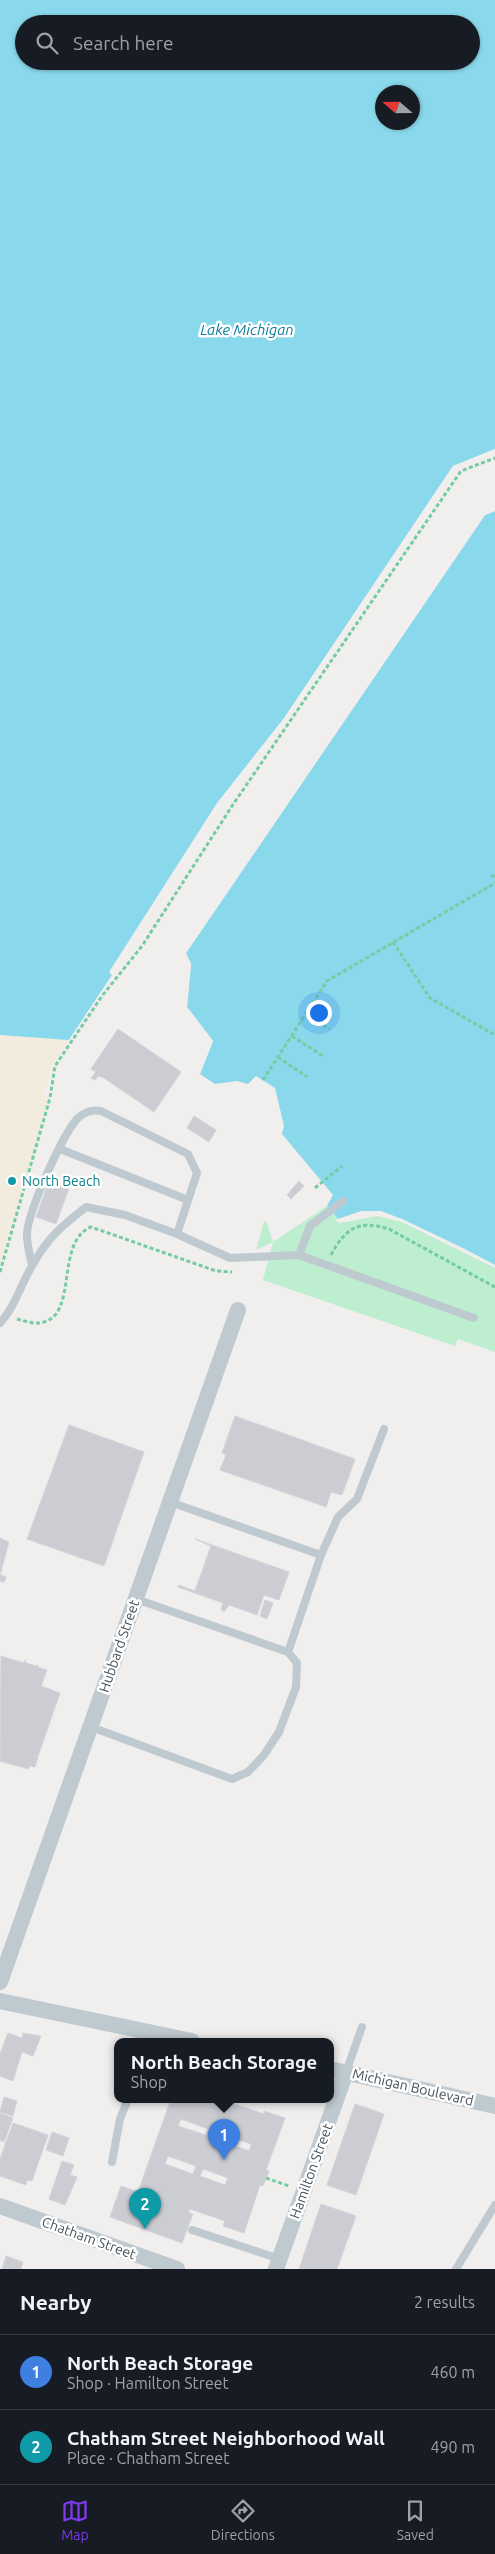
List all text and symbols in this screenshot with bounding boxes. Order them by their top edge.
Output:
search box [15,15,480,70]
icon: search [33,29,61,57]
text: Search here [73,32,173,54]
north arrow [375,85,420,130]
water label: Lake Michigan [200,321,294,338]
your location [306,1000,332,1026]
place label: North Beach [22,1173,101,1189]
marker: North Beach [6,1175,18,1187]
street label: Hubbard Street [96,1597,143,1695]
popup [114,2038,334,2103]
text: North Beach Storage [131,2051,317,2073]
street label: Michigan Boulevard [351,2065,475,2109]
text: Shop [131,2073,167,2091]
pin: 1 [208,2119,240,2160]
street label: Hamilton Street [286,2121,336,2221]
pin: 2 [129,2188,161,2229]
street label: Chatham Street [40,2214,139,2263]
text: Nearby [20,2290,91,2314]
text: 2 results [414,2293,475,2311]
text: North Beach Storage [67,2352,253,2374]
text: 1 [31,2363,41,2381]
text: 460 m [430,2363,475,2381]
text: Shop · Hamilton Street [67,2374,229,2392]
text: Chatham Street Neighborhood Wall [67,2427,385,2449]
text: 2 [31,2438,41,2456]
text: 490 m [430,2438,475,2456]
text: Place · Chatham Street [67,2449,229,2467]
tab: Map [61,2497,89,2543]
tab: Directions [211,2497,275,2543]
tab: Saved [397,2497,434,2543]

